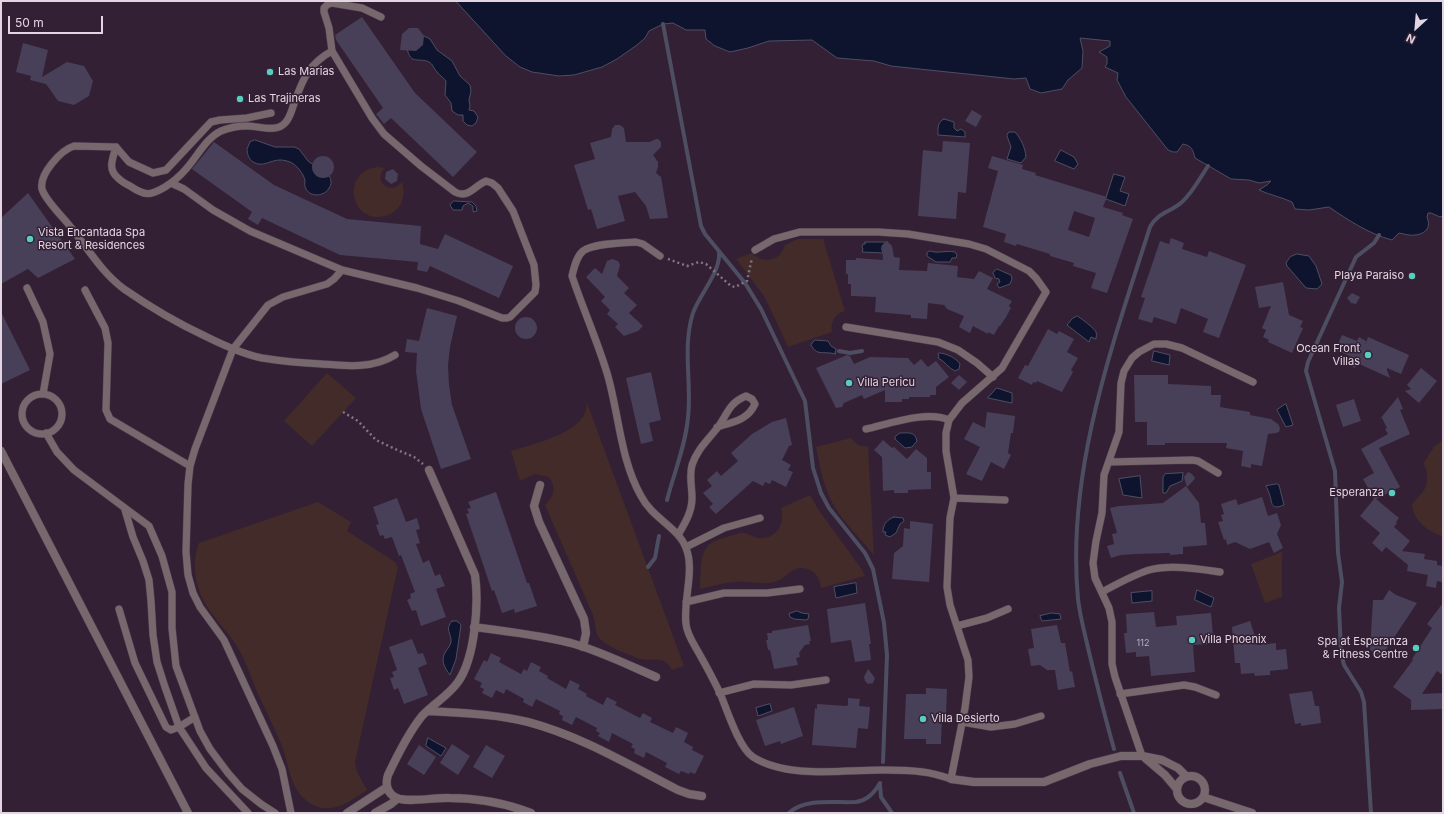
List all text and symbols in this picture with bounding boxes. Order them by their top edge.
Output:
scale bar [10,8,105,34]
north arrow [1396,8,1436,48]
text: 50 m [15,15,44,30]
text: N [1404,31,1418,47]
place label: Las Marias [278,65,334,79]
marker: Las Marias [265,67,275,77]
place label: Las Trajineras [248,92,320,106]
marker: Las Trajineras [235,94,245,104]
place label: Vista Encantada Spa Resort & Residences [38,226,145,252]
marker: Vista Encantada Spa Resort & Residences [25,234,35,244]
place label: Playa Paraiso [1334,269,1404,283]
marker: Playa Paraiso [1407,271,1417,281]
place label: Ocean Front Villas [1296,342,1360,368]
marker: Ocean Front Villas [1363,350,1373,360]
place label: Villa Pericu [857,376,915,390]
marker: Villa Pericu [844,378,854,388]
place label: Esperanza [1329,486,1384,500]
marker: Esperanza [1387,488,1397,498]
place label: Villa Phoenix [1200,633,1267,647]
marker: Villa Phoenix [1187,635,1197,645]
place label: Spa at Esperanza & Fitness Centre [1317,635,1408,661]
house number: 112 [1137,638,1149,648]
marker: Spa at Esperanza & Fitness Centre [1411,643,1421,653]
place label: Villa Desierto [931,712,999,726]
marker: Villa Desierto [918,714,928,724]

